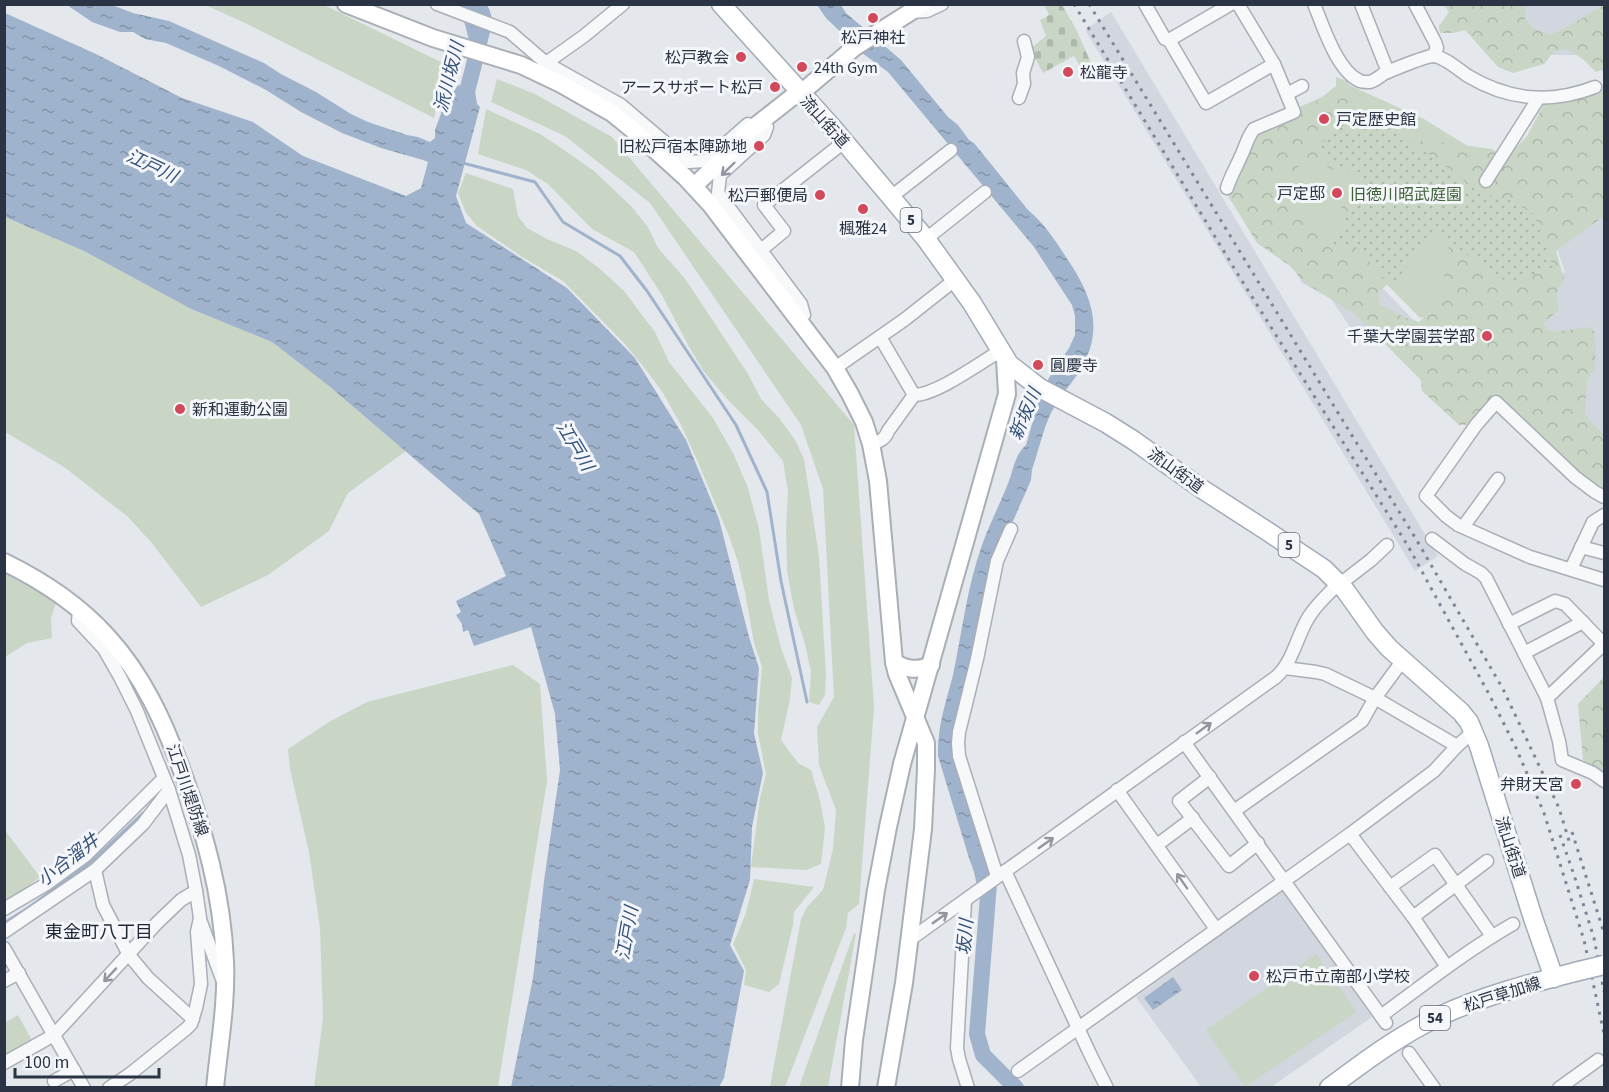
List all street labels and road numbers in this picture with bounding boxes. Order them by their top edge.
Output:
street label: 流山街道 [795,91,854,153]
road number: 5 [900,208,922,232]
street label: 流山街道 [1143,443,1208,499]
road number: 5 [1278,533,1300,557]
street label: 江戸川堤防線 [161,741,213,839]
street label: 流山街道 [1490,813,1530,881]
street label: 松戸草加線 [1461,972,1544,1018]
road number: 54 [1420,1006,1450,1030]

